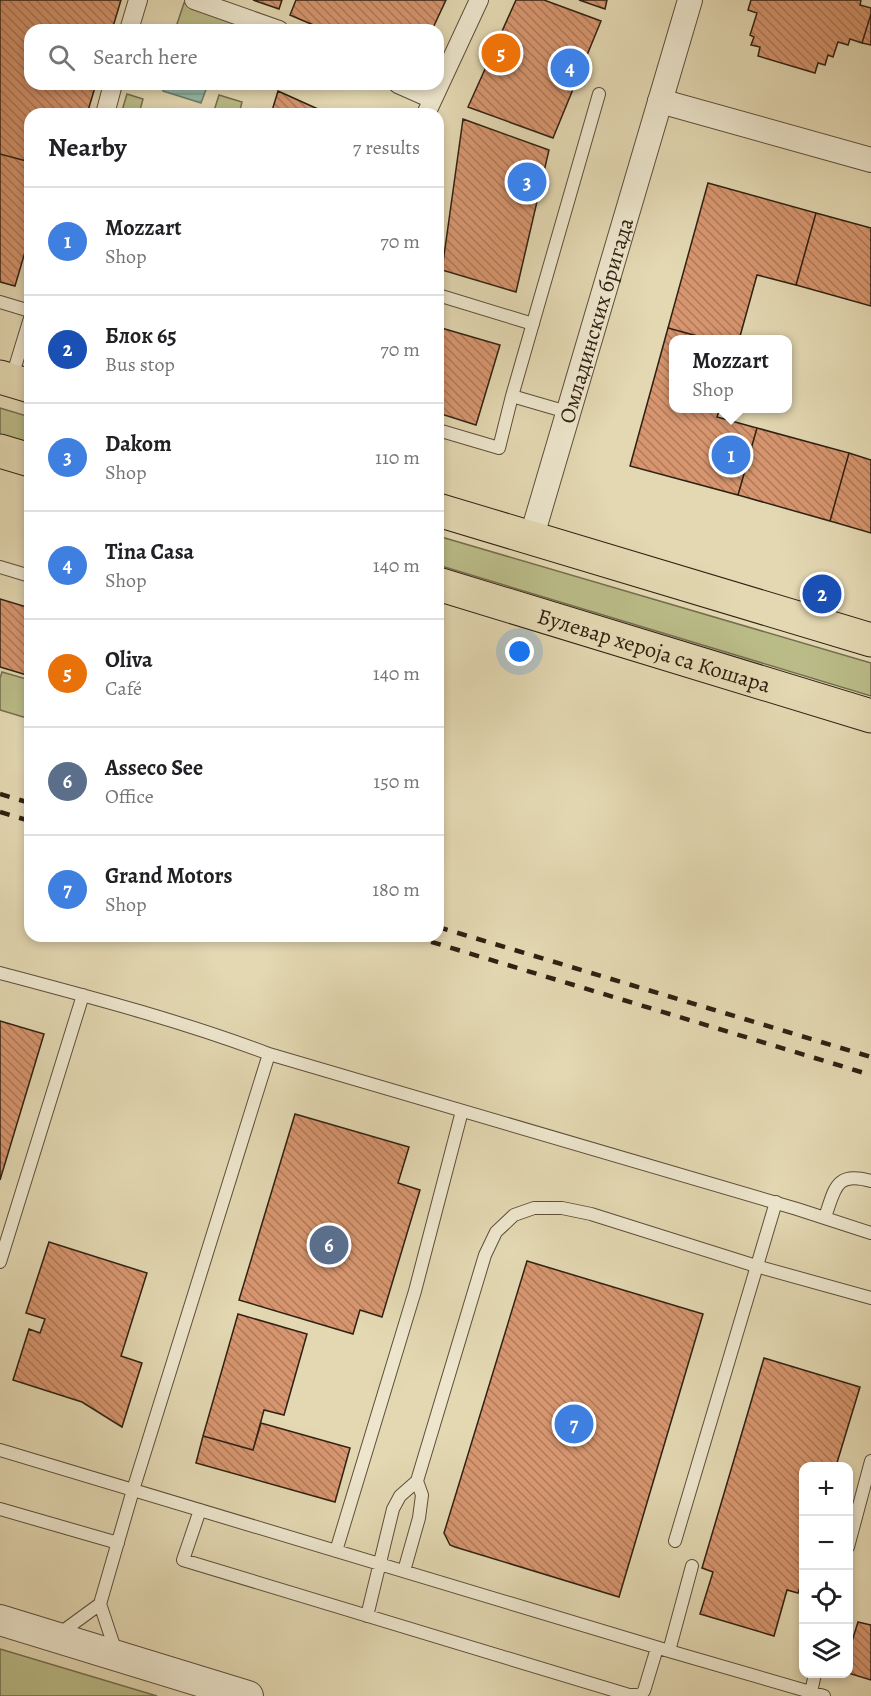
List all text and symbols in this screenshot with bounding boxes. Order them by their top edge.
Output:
search box [24,24,444,90]
pin: 5 [482,31,520,76]
icon: search [45,41,78,74]
text: Search here [93,42,198,72]
pin: 4 [550,46,590,90]
text: Nearby [48,130,127,165]
text: 7 results [353,134,420,161]
pin: 3 [508,160,546,204]
text: Mozzart [105,213,182,243]
street label: Омладинских бригада [552,213,641,427]
text: 1 [64,228,71,255]
text: 70 m [380,228,420,255]
text: Shop [105,243,147,270]
text: Блок 65 [105,321,177,351]
popup [669,335,792,413]
text: 2 [63,336,72,363]
text: 70 m [380,336,420,363]
text: Mozzart [692,346,769,376]
text: Bus stop [105,351,175,378]
text: Shop [692,376,734,403]
text: Dakom [105,429,172,459]
pin: 1 [712,432,750,478]
text: 3 [63,444,72,471]
text: 110 m [375,444,420,471]
text: Shop [105,459,147,486]
text: Tina Casa [105,537,194,567]
text: 4 [63,552,72,579]
text: 140 m [373,552,420,579]
text: Shop [105,567,147,594]
pin: 2 [802,572,842,616]
street label: Булевар хероја са Кошара [534,601,775,701]
your location [505,637,534,666]
text: Oliva [105,645,153,675]
text: 5 [63,660,72,687]
text: 140 m [373,660,420,687]
text: Café [105,675,142,702]
text: Asseco See [105,753,203,783]
text: 6 [63,768,72,795]
text: 150 m [373,768,420,795]
text: Office [105,783,154,810]
text: Grand Motors [105,861,233,891]
text: 7 [63,876,72,903]
text: 180 m [372,876,420,903]
text: Shop [105,891,147,918]
pin: 6 [310,1222,348,1268]
pin: 7 [554,1402,594,1446]
map controls [799,1462,853,1678]
button: + [799,1462,853,1516]
button: − [799,1516,853,1570]
button: locate [799,1570,853,1624]
button: layers [799,1624,853,1678]

